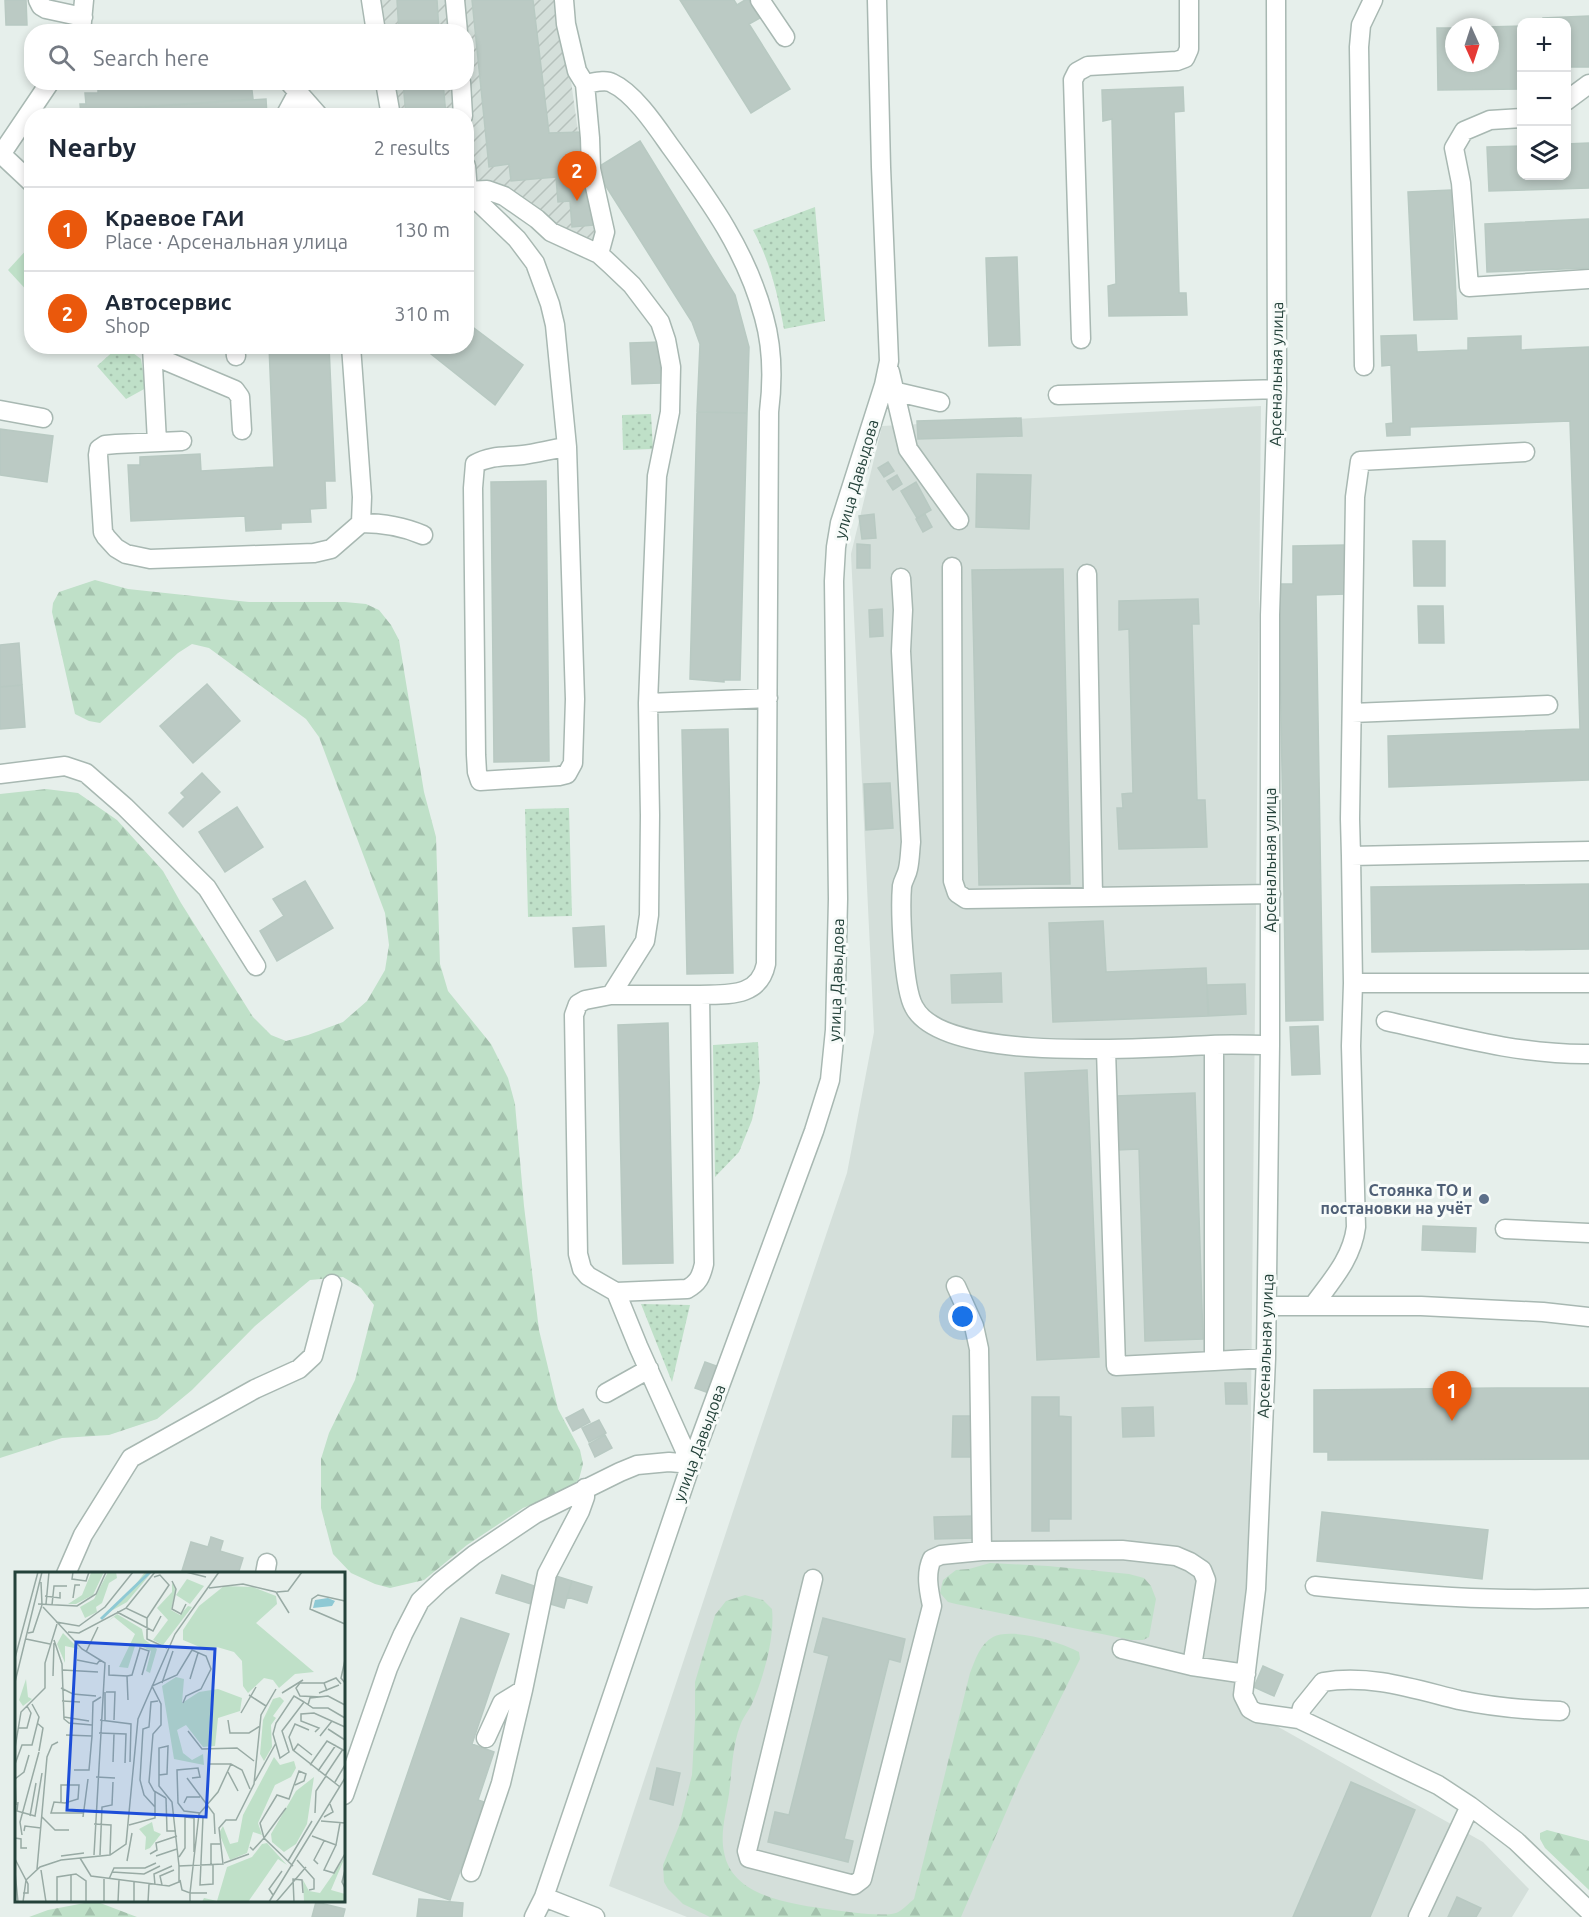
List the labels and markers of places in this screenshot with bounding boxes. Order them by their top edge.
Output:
pin: 2 [558,152,596,201]
place label: Стоянка ТО и постановки на учёт [1320,1181,1472,1217]
marker: Стоянка ТО и постановки на учёт [1477,1192,1491,1206]
pin: 1 [1432,1372,1472,1421]

